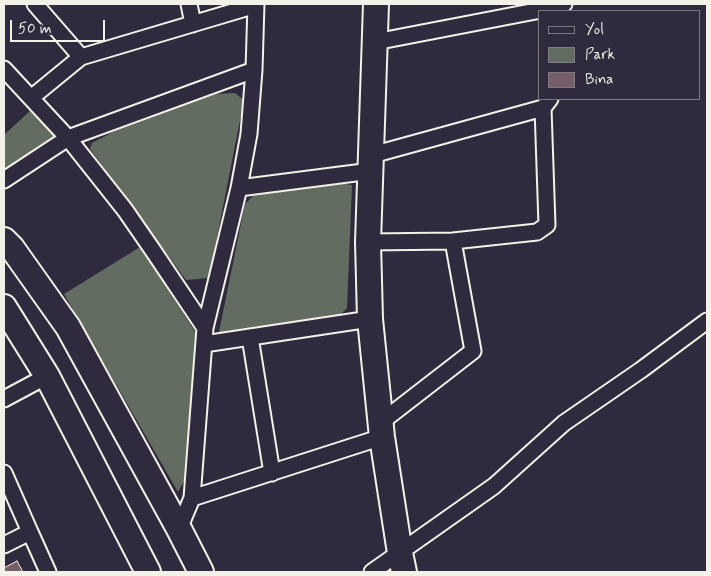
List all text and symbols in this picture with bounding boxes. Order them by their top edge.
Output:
scale bar [12,10,108,42]
legend [538,10,701,100]
text: 50 m [18,19,52,39]
text: Yol [585,20,604,40]
text: Park [585,45,615,65]
text: Bina [585,70,613,90]

